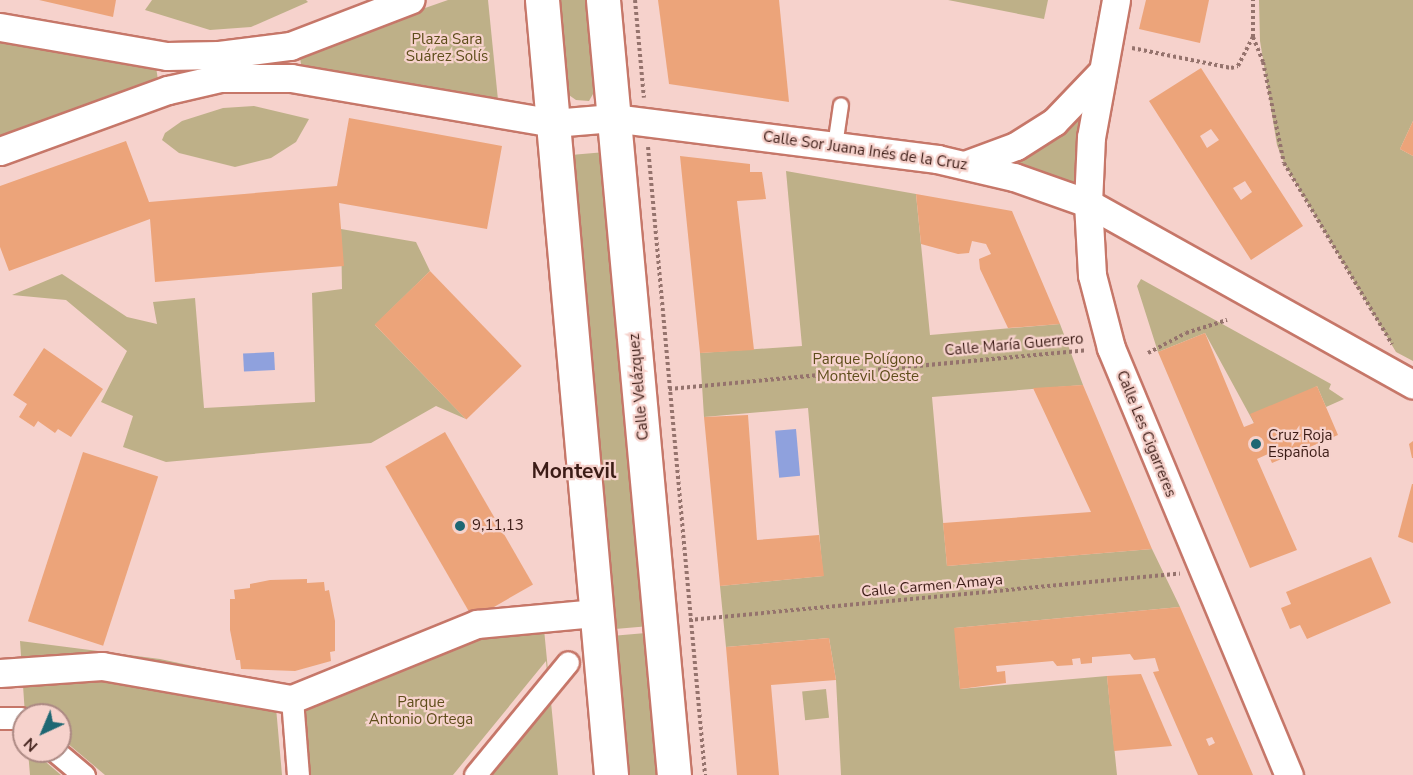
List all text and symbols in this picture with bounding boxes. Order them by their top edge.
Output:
park label: Plaza Sara Suárez Solís [406,30,488,65]
street label: Calle Sor Juana Inés de la Cruz [762,128,968,174]
street label: Calle María Guerrero [944,330,1084,360]
street label: Calle Velázquez [625,333,653,441]
park label: Parque Polígono Montevil Oeste [813,350,923,385]
street label: Calle Les Cigarreres [1112,368,1180,500]
place label: Cruz Roja Española [1268,426,1332,461]
marker: Cruz Roja Española [1249,437,1263,451]
district label: Montevil [532,458,616,484]
place label: 9,11,13 [472,517,524,535]
marker: 9,11,13 [453,519,467,533]
street label: Calle Carmen Amaya [861,571,1003,601]
park label: Parque Antonio Ortega [369,693,473,728]
north arrow [12,703,72,763]
text: N [19,732,43,757]

